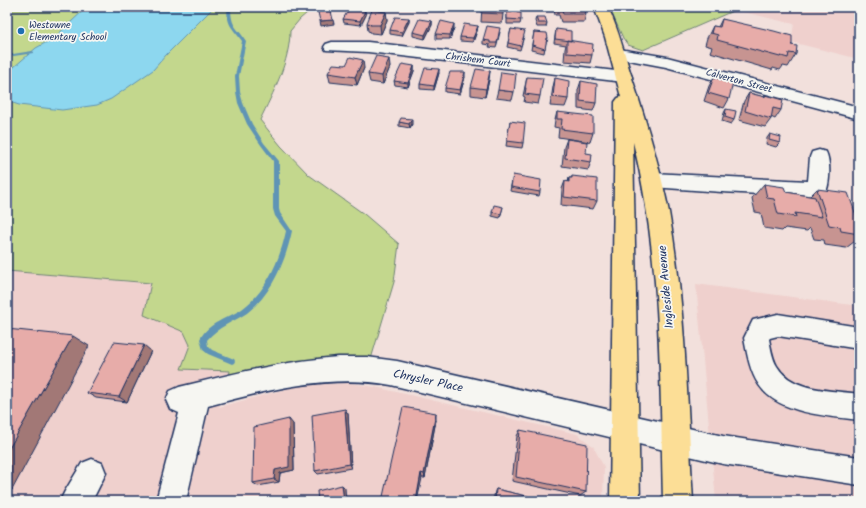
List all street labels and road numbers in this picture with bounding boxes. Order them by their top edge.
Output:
street label: Chrishem Court [444,48,512,72]
street label: Calverton Street [704,64,774,98]
street label: Ingleside Avenue [653,244,679,329]
street label: Chrysler Place [391,364,465,398]

